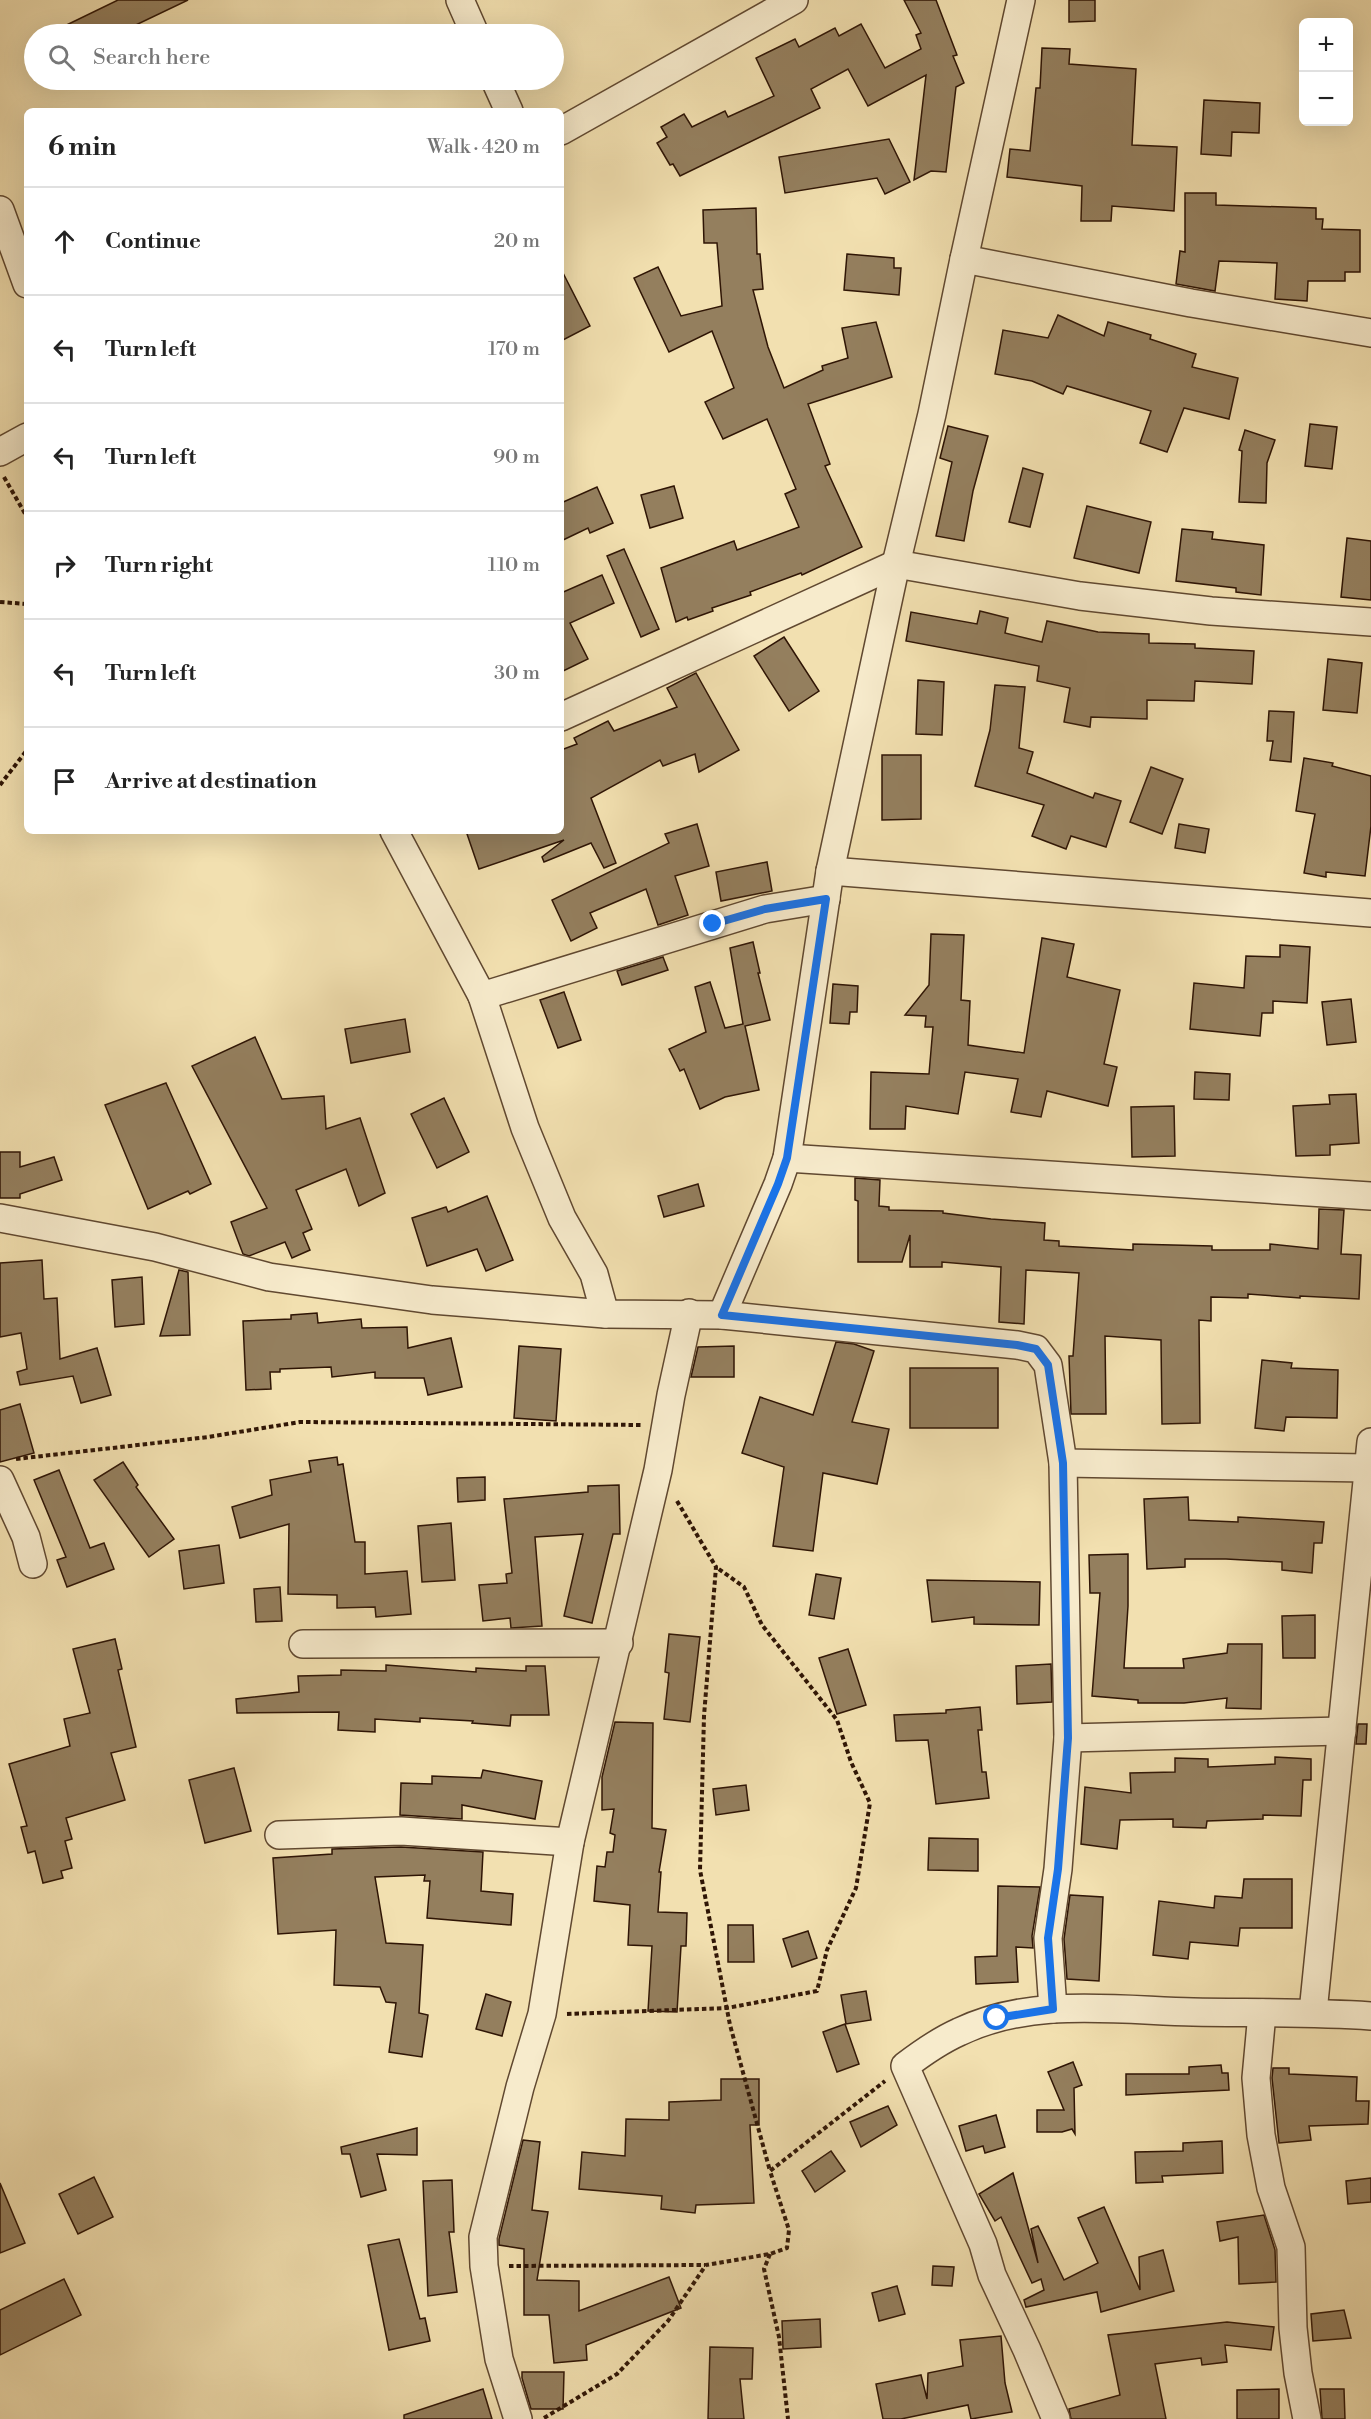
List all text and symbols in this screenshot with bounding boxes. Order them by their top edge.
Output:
map controls [1299,18,1353,126]
button: + [1299,18,1353,72]
search box [24,24,564,90]
icon: search [45,41,78,74]
text: Search here [93,44,210,71]
button: − [1299,72,1353,126]
text: 6 min [48,131,116,163]
text: Walk · 420 m [427,135,540,160]
icon: ahead [48,225,81,258]
text: Continue [105,228,201,255]
text: 20 m [494,229,540,254]
icon: left [48,333,81,366]
text: Turn left [105,336,196,363]
text: 170 m [488,337,540,362]
icon: left [48,441,81,474]
text: Turn left [105,444,196,471]
text: 90 m [493,445,540,470]
icon: right [48,549,81,582]
text: Turn right [105,552,213,579]
text: 110 m [488,553,540,578]
icon: left [48,657,81,690]
text: Turn left [105,660,196,687]
text: 30 m [494,661,540,686]
icon: arrive [48,765,81,798]
text: Arrive at destination [105,768,317,795]
route end [699,910,725,936]
route start [983,2004,1009,2030]

